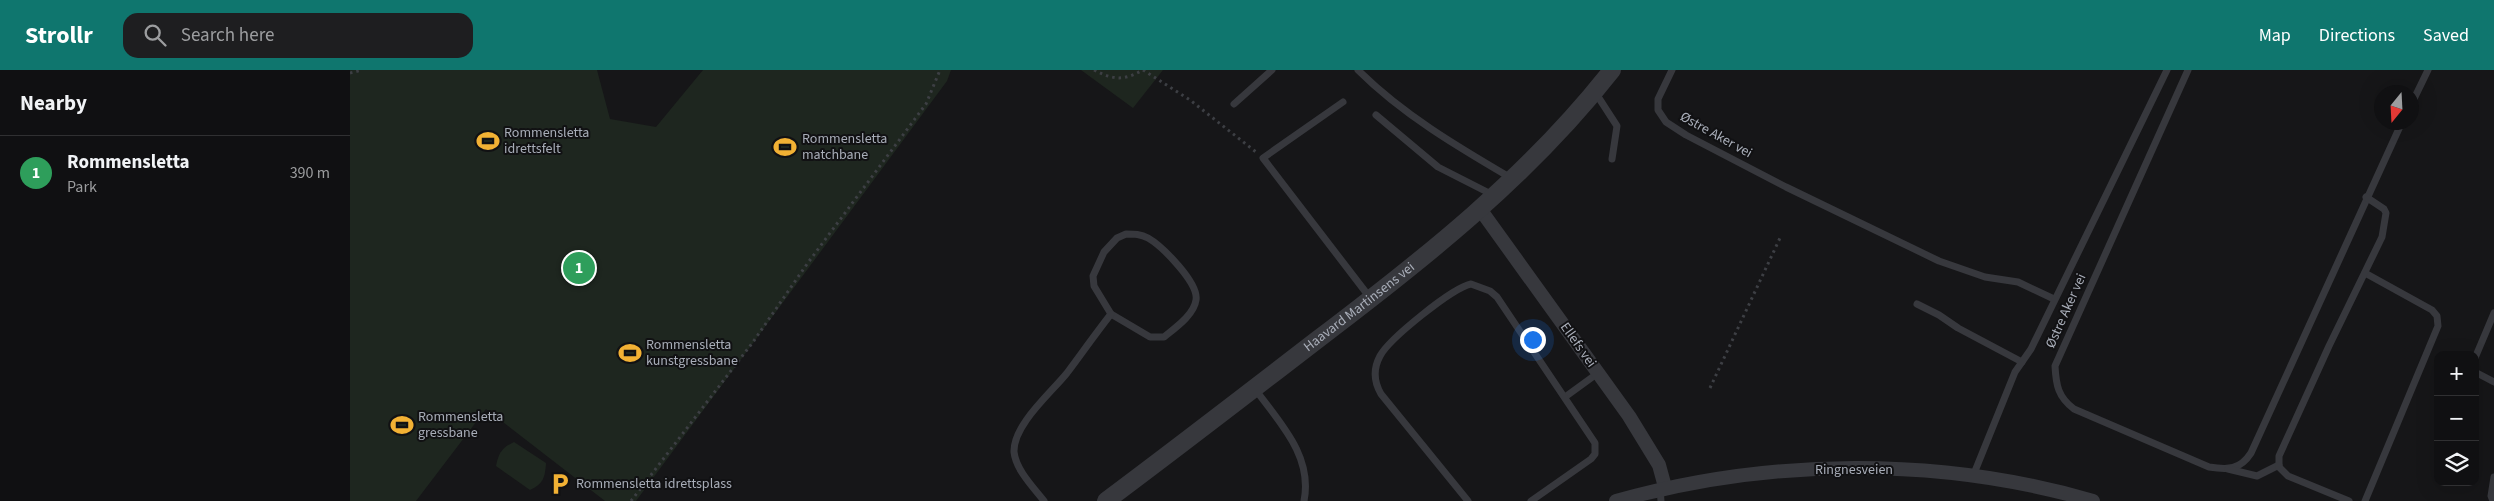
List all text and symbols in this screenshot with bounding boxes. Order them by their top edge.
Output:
search box [123,13,473,58]
text: Strollr [25,18,93,53]
icon: search [141,21,169,49]
text: Search here [181,22,274,49]
text: Map [2259,23,2291,48]
text: Directions [2319,23,2395,48]
text: Saved [2423,23,2469,48]
north arrow [2374,85,2419,130]
text: Nearby [20,88,87,118]
street label: Østre Aker vei [1676,107,1756,163]
place label: Rommensletta idrettsfelt [504,123,589,159]
sports icon: Rommensletta idrettsfelt [475,128,501,154]
place label: Rommensletta matchbane [802,129,887,165]
sports icon: Rommensletta matchbane [772,134,798,160]
text: Rommensletta [67,149,190,176]
text: 1 [32,162,40,184]
text: 390 m [290,162,330,184]
text: Park [67,176,97,198]
pin: 1 [563,249,595,287]
street label: Haavard Martinsens vei [1299,258,1419,357]
street label: Østre Aker vei [2041,270,2091,352]
street label: Ellefs vei [1555,318,1601,372]
your location [1520,327,1546,353]
place label: Rommensletta kunstgressbane [646,335,738,371]
sports icon: Rommensletta kunstgressbane [617,340,643,366]
map controls [2434,351,2479,486]
button: + [2434,351,2479,396]
button: − [2434,396,2479,441]
place label: Rommensletta gressbane [418,407,503,443]
sports icon: Rommensletta gressbane [389,412,415,438]
button: layers [2434,441,2479,486]
street label: Ringnesveien [1815,460,1893,480]
parking icon: Rommensletta idrettsplass [547,471,573,497]
place label: Rommensletta idrettsplass [576,474,732,494]

